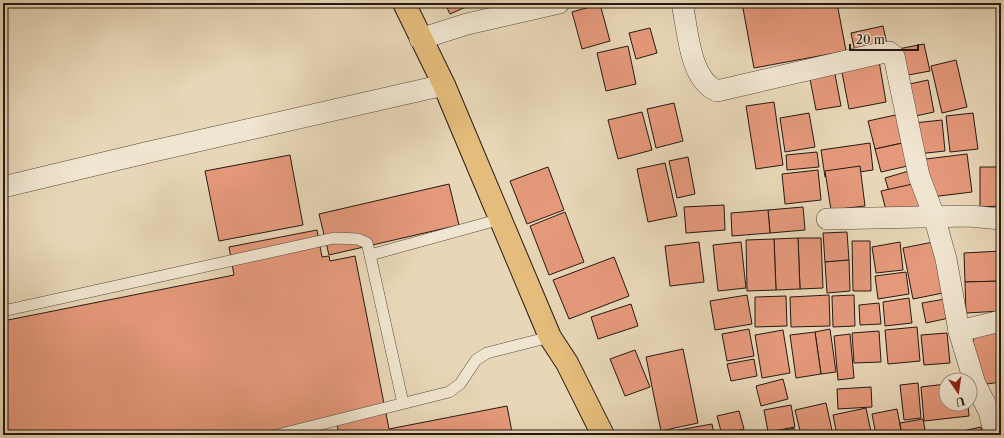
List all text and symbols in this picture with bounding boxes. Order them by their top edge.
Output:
scale bar [850,26,918,52]
text: 20 m [856,32,885,47]
north arrow [938,372,978,412]
text: U [954,394,966,410]

